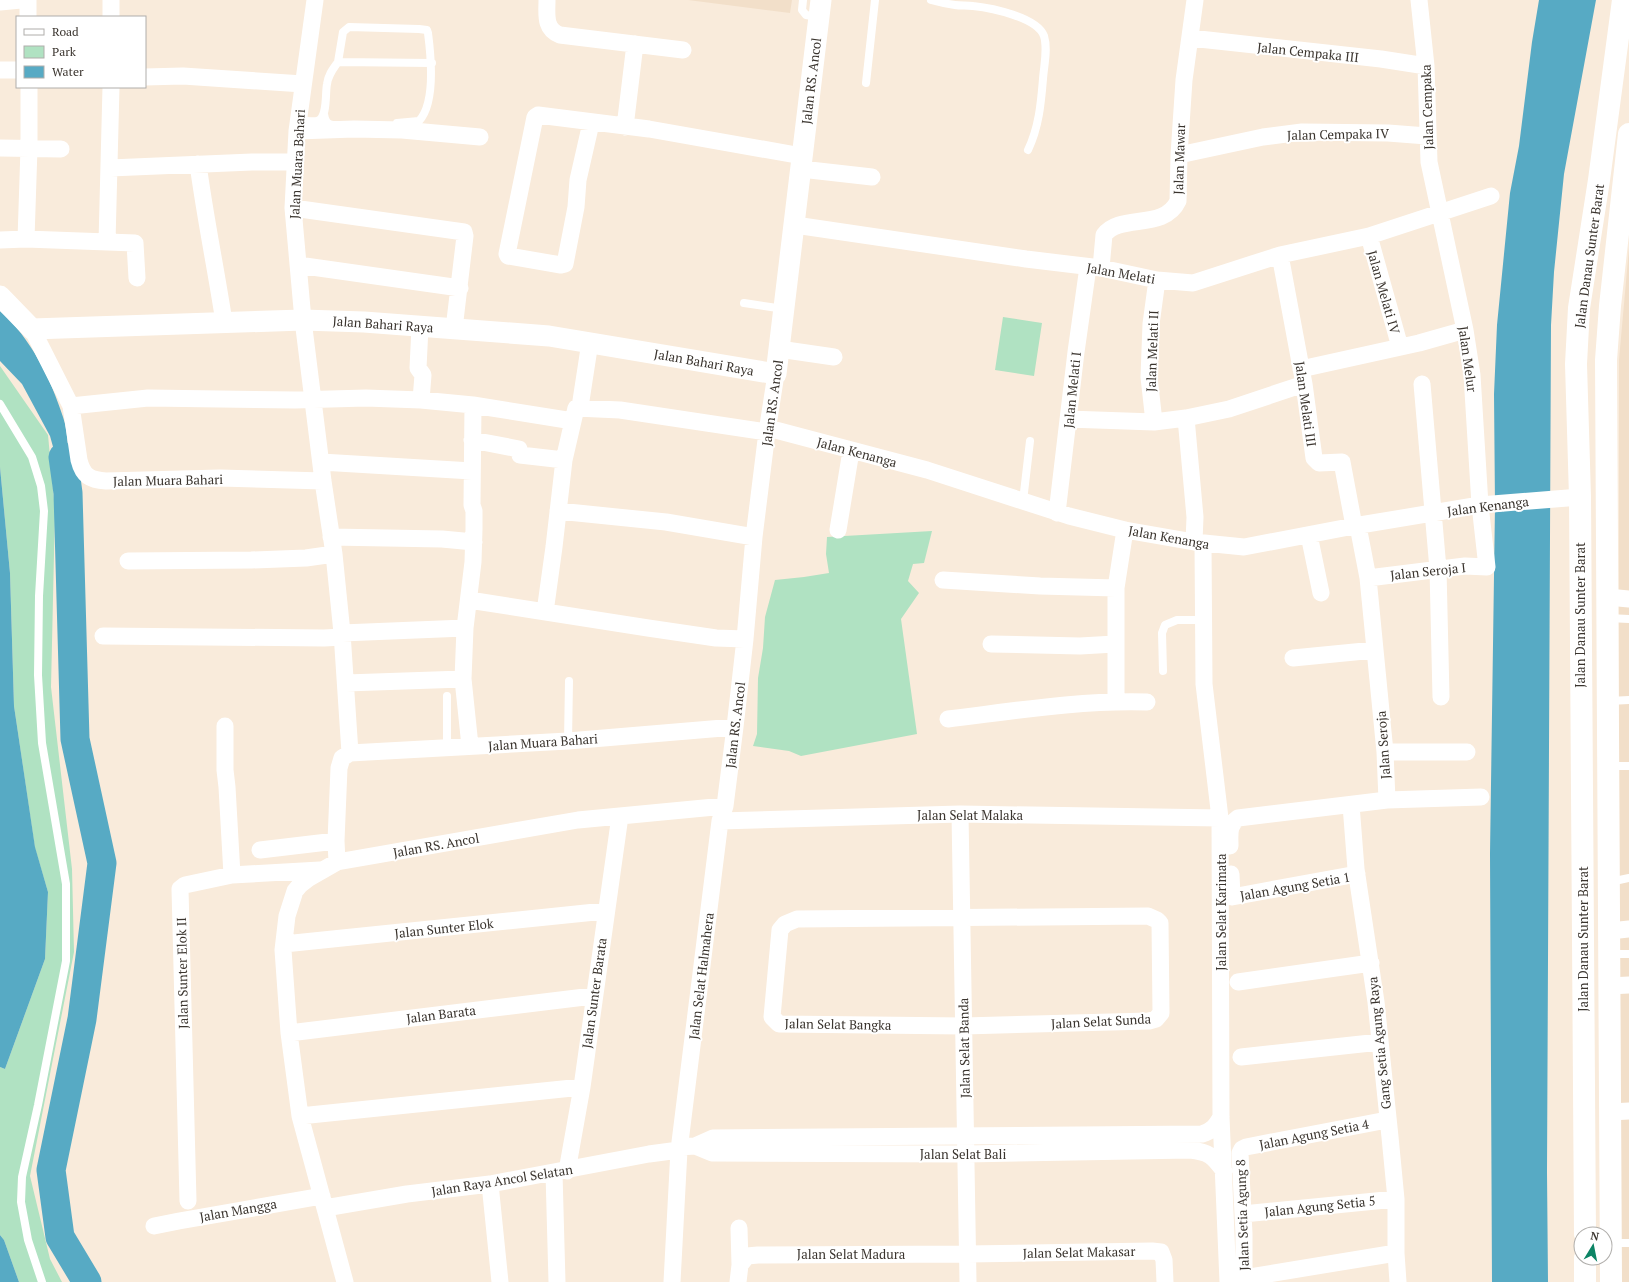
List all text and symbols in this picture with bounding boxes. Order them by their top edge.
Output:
legend [16,16,146,88]
text: Road [52,24,79,39]
street label: Jalan RS. Ancol [797,37,825,125]
street label: Jalan Cempaka III [1256,38,1360,66]
text: Park [52,44,77,59]
text: Water [52,64,84,79]
street label: Jalan Cempaka [1417,64,1437,150]
street label: Jalan Muara Bahari [285,109,309,219]
street label: Jalan Mawar [1169,123,1189,195]
street label: Jalan Cempaka IV [1287,124,1389,144]
street label: Jalan Danau Sunter Barat [1570,182,1608,329]
street label: Jalan Melati IV [1363,248,1405,336]
street label: Jalan Melati [1085,258,1157,288]
street label: Jalan Melati II [1142,310,1162,392]
street label: Jalan Bahari Raya [332,311,435,337]
street label: Jalan Melur [1454,325,1482,393]
street label: Jalan Bahari Raya [653,344,756,380]
street label: Jalan Melati I [1059,351,1085,429]
street label: Jalan RS. Ancol [757,359,787,447]
street label: Jalan Melati III [1291,360,1321,448]
street label: Jalan Kenanga [815,433,899,471]
street label: Jalan Muara Bahari [113,470,223,490]
street label: Jalan Kenanga [1446,492,1530,520]
street label: Jalan Kenanga [1127,521,1211,553]
street label: Jalan Danau Sunter Barat [1571,542,1589,688]
street label: Jalan Seroja I [1389,558,1467,584]
street label: Jalan RS. Ancol [721,681,749,769]
street label: Jalan Seroja [1372,710,1394,780]
street label: Jalan Muara Bahari [487,729,599,755]
street label: Jalan Selat Malaka [917,806,1023,824]
street label: Jalan RS. Ancol [392,829,481,861]
street label: Jalan Selat Karimata [1212,853,1230,971]
street label: Jalan Danau Sunter Barat [1574,866,1592,1012]
street label: Jalan Agung Setia 1 [1239,867,1351,905]
street label: Jalan Selat Halmahera [684,911,718,1041]
street label: Jalan Sunter Elok [394,914,495,942]
street label: Jalan Sunter Elok II [172,917,192,1029]
street label: Jalan Sunter Barata [577,936,611,1049]
street label: Gang Setia Agung Raya [1363,975,1395,1110]
street label: Jalan Selat Banda [954,997,974,1098]
street label: Jalan Barata [405,1001,477,1027]
street label: Jalan Selat Sunda [1050,1009,1152,1033]
street label: Jalan Selat Bangka [784,1014,892,1034]
street label: Jalan Agung Setia 4 [1258,1115,1370,1153]
street label: Jalan Selat Bali [920,1145,1006,1163]
street label: Jalan Setia Agung 8 [1231,1159,1253,1271]
street label: Jalan Raya Ancol Selatan [430,1160,574,1200]
street label: Jalan Agung Setia 5 [1264,1191,1376,1221]
street label: Jalan Mangga [198,1194,278,1226]
north arrow [1573,1226,1613,1266]
text: N [1589,1229,1601,1244]
street label: Jalan Selat Makasar [1023,1242,1135,1262]
street label: Jalan Selat Madura [797,1245,906,1263]

